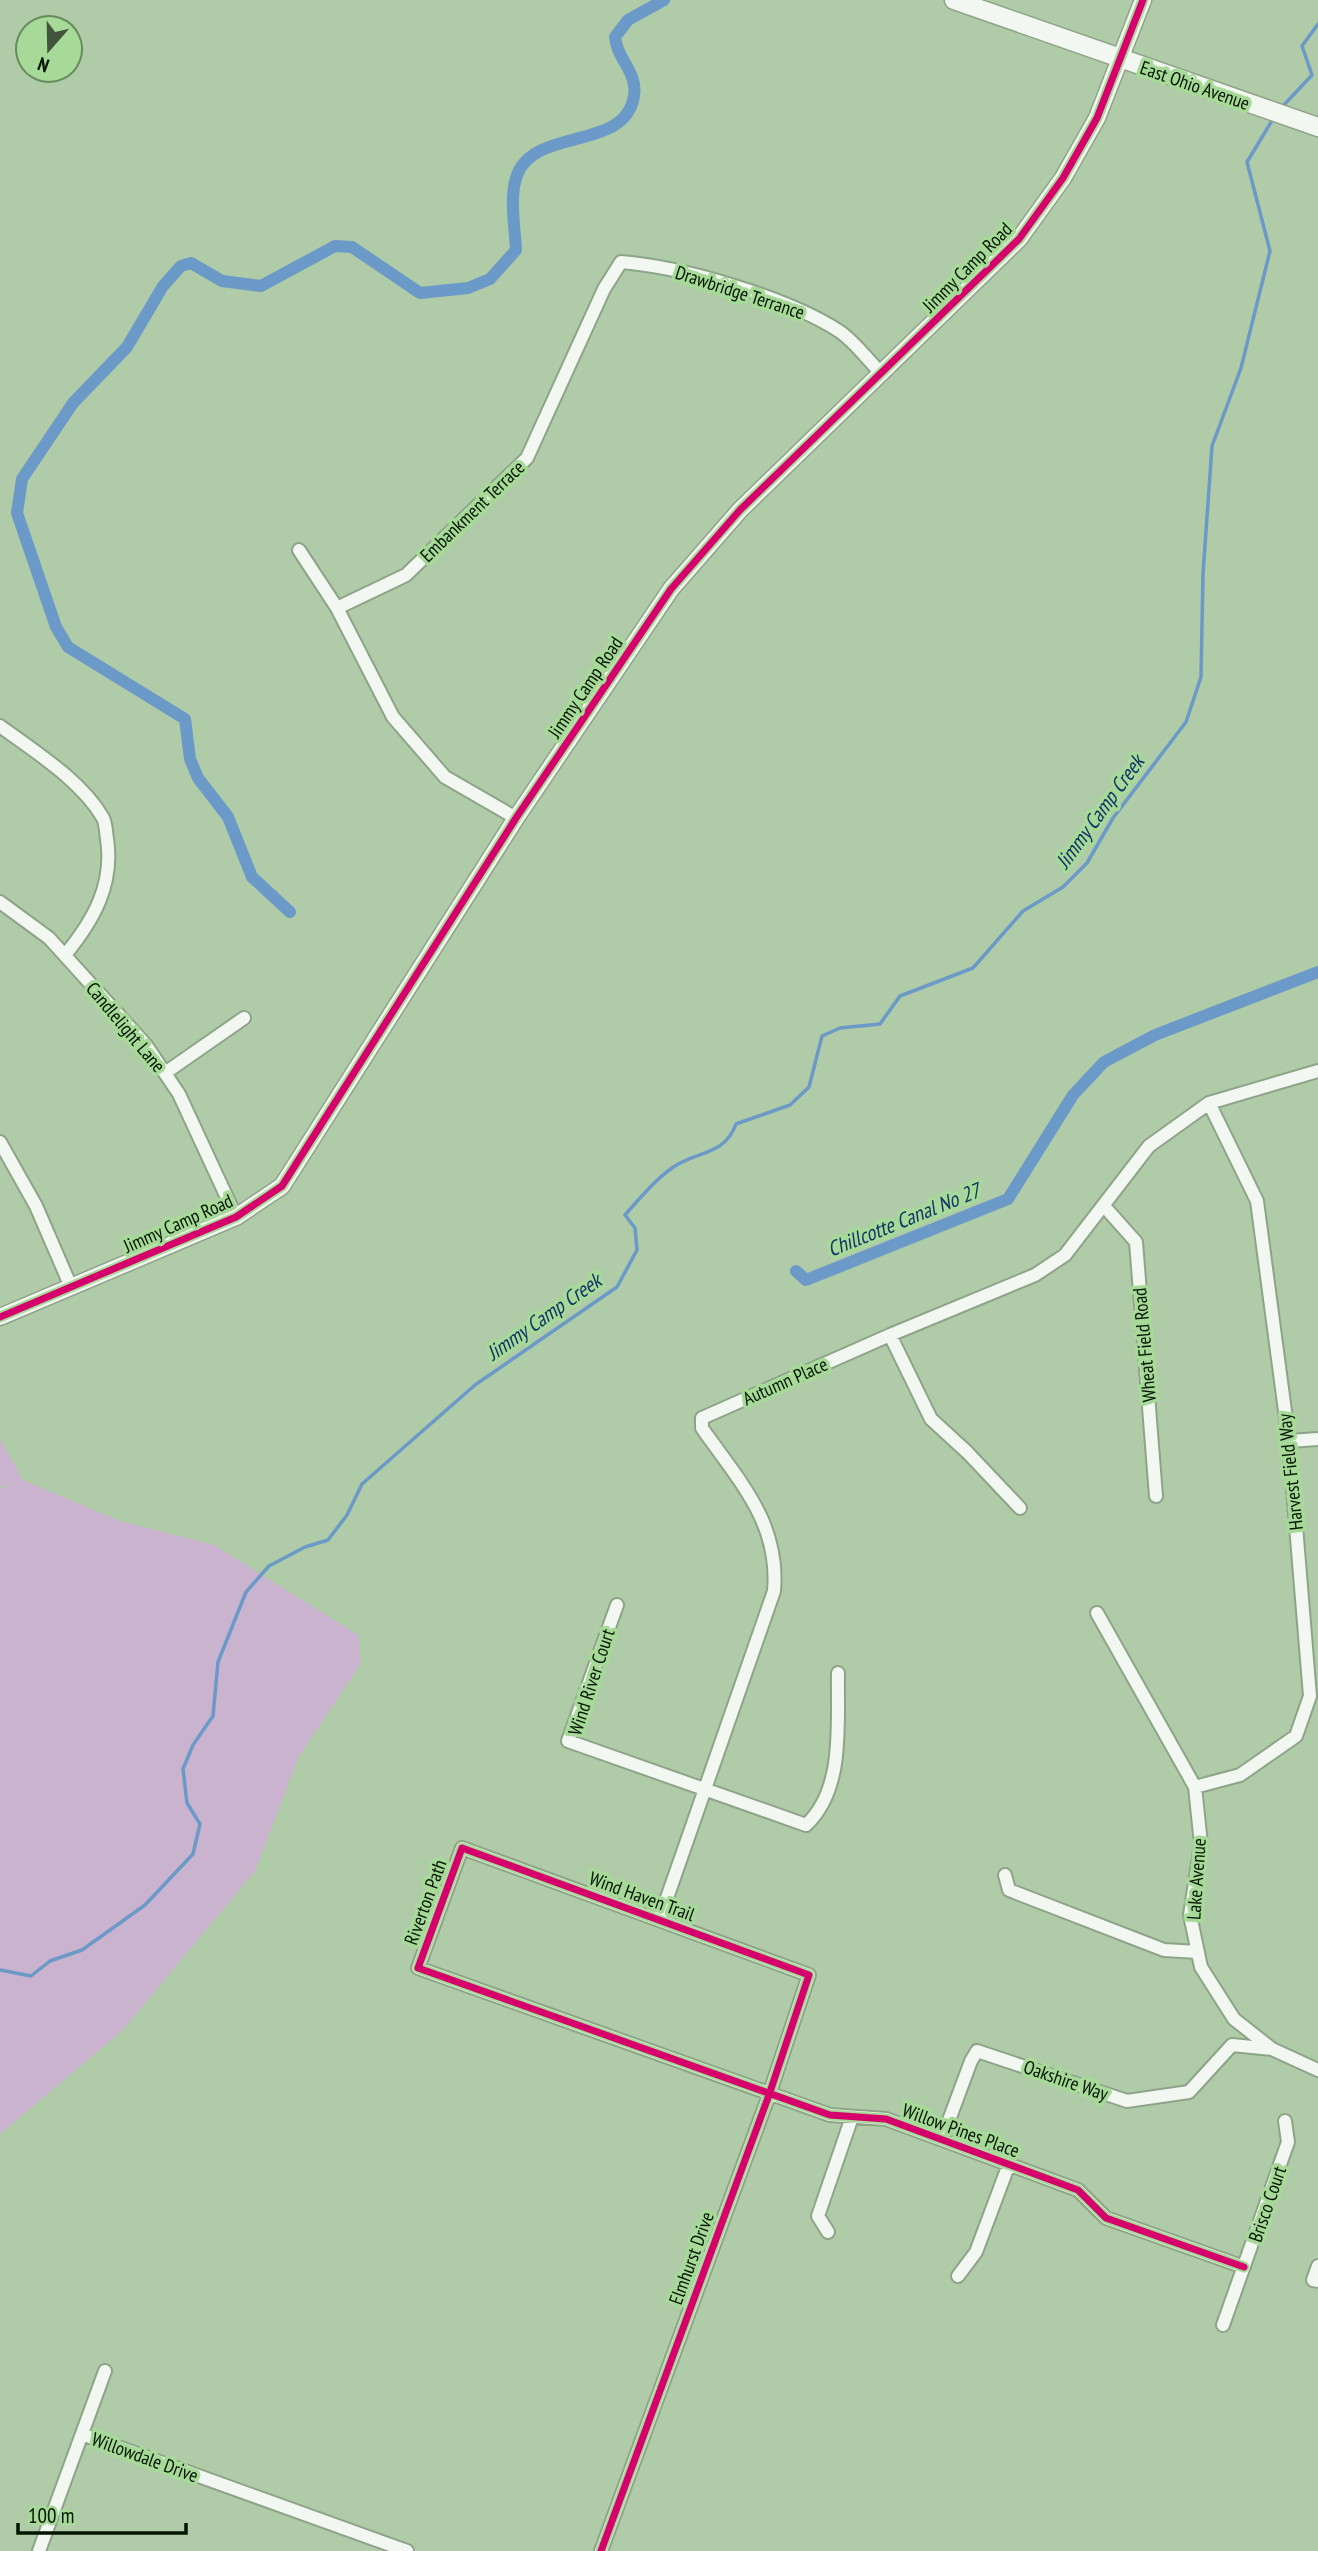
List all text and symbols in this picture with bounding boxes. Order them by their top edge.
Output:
north arrow [14,14,84,84]
text: N [34,52,52,78]
street label: East Ohio Avenue [1137,55,1253,115]
street label: Jimmy Camp Road [916,217,1017,318]
street label: Drawbridge Terrance [672,260,808,324]
street label: Embankment Terrace [415,455,529,567]
street label: Jimmy Camp Road [542,632,628,743]
water label: Jimmy Camp Creek [1049,747,1152,875]
street label: Candlelight Lane [81,977,171,1077]
water label: Chillcotte Canal No 27 [823,1175,987,1262]
street label: Jimmy Camp Road [119,1188,236,1258]
water label: Jimmy Camp Creek [480,1265,609,1367]
street label: Wheat Field Road [1127,1287,1161,1403]
street label: Autumn Place [739,1352,831,1410]
street label: Harvest Field Way [1272,1412,1308,1531]
street label: Wind River Court [562,1625,620,1738]
street label: Lake Avenue [1181,1837,1211,1921]
street label: Riverton Path [399,1856,451,1948]
street label: Wind Haven Trail [586,1866,699,1926]
street label: Oakshire Way [1021,2054,1112,2106]
street label: Willow Pines Place [899,2098,1023,2162]
street label: Brisco Court [1243,2162,1291,2245]
street label: Elmhurst Drive [663,2208,719,2308]
street label: Willowdale Drive [88,2427,202,2487]
scale bar [18,2492,186,2536]
text: 100 m [28,2502,74,2529]

